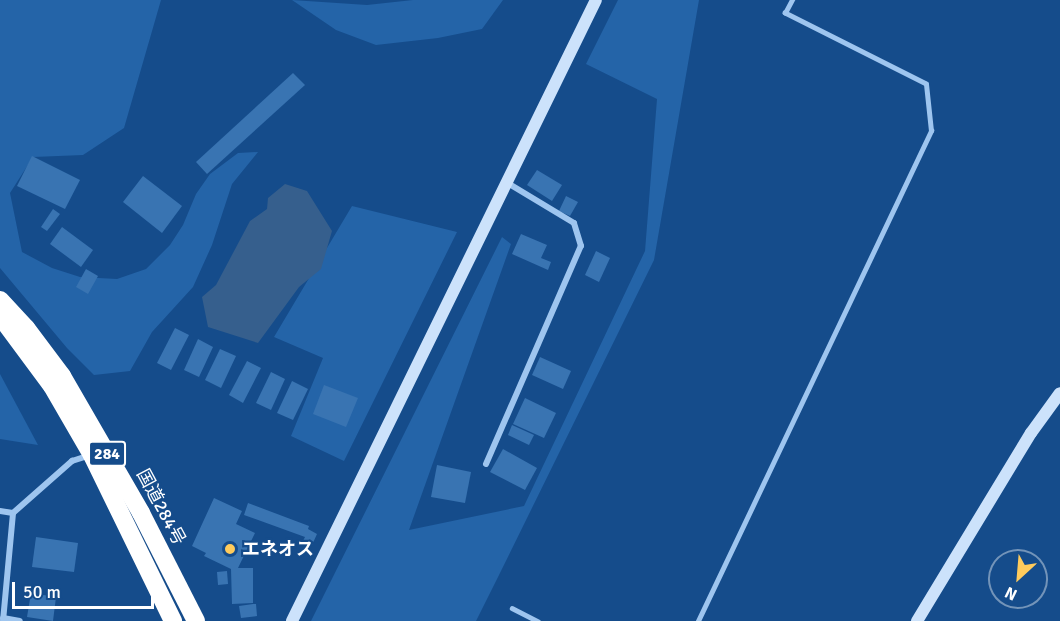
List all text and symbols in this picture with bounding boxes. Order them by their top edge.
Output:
road number: 284 [88,441,126,467]
street label: 国道284号 [132,465,190,549]
place label: エネオス [242,538,314,560]
marker: エネオス [223,542,237,556]
north arrow [988,549,1048,609]
scale bar [15,570,158,608]
text: 50 m [23,581,61,603]
text: N [1002,582,1020,605]

